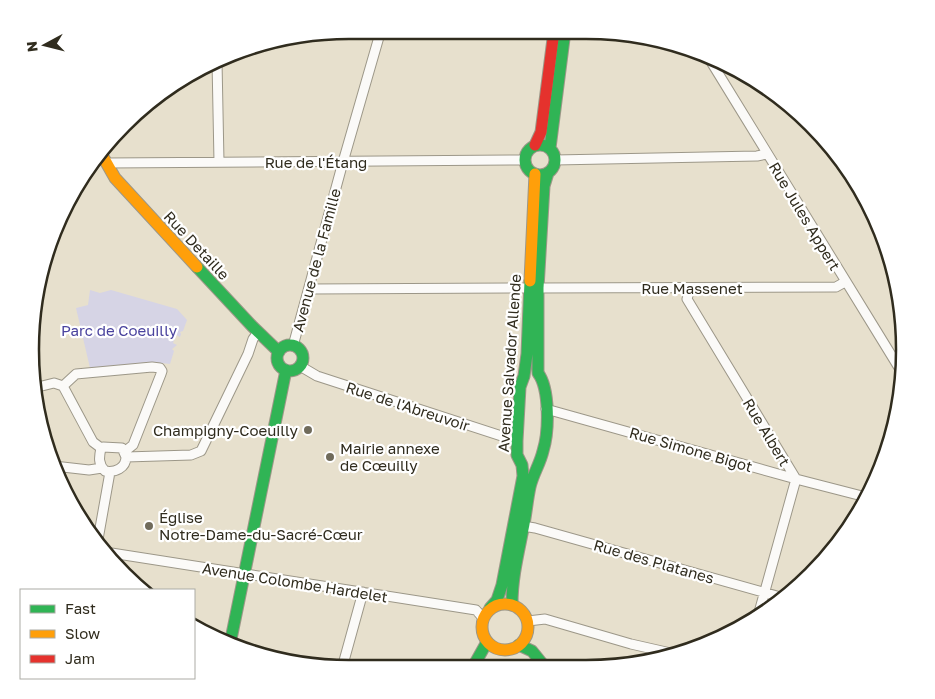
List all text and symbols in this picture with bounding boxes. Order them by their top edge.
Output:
north arrow [20,20,70,70]
text: N [23,40,41,53]
street label: Rue de l'Étang [265,153,367,171]
street label: Rue Jules Appert [766,159,844,273]
street label: Avenue de la Famille [288,186,344,334]
street label: Rue Detaille [161,207,234,283]
street label: Avenue Salvador Allende [494,273,524,453]
street label: Rue Massenet [641,279,743,297]
park label: Parc de Coeuilly [61,321,178,339]
street label: Rue de l'Abreuvoir [344,377,472,435]
street label: Rue Albert [740,395,794,469]
place label: Champigny-Coeuilly [153,421,299,439]
street label: Rue Simone Bigot [627,423,755,475]
marker: Champigny-Coeuilly [302,424,314,436]
place label: Mairie annexe de Cœuilly [340,439,440,474]
marker: Mairie annexe de Cœuilly [324,451,336,463]
place label: Église Notre-Dame-du-Sacré-Cœur [159,508,363,543]
marker: Église Notre-Dame-du-Sacré-Cœur [143,520,155,532]
street label: Rue des Platanes [592,535,716,587]
street label: Avenue Colombe Hardelet [201,558,389,606]
legend [20,589,195,679]
text: Fast [65,599,96,617]
text: Slow [65,624,100,642]
text: Jam [65,649,95,667]

